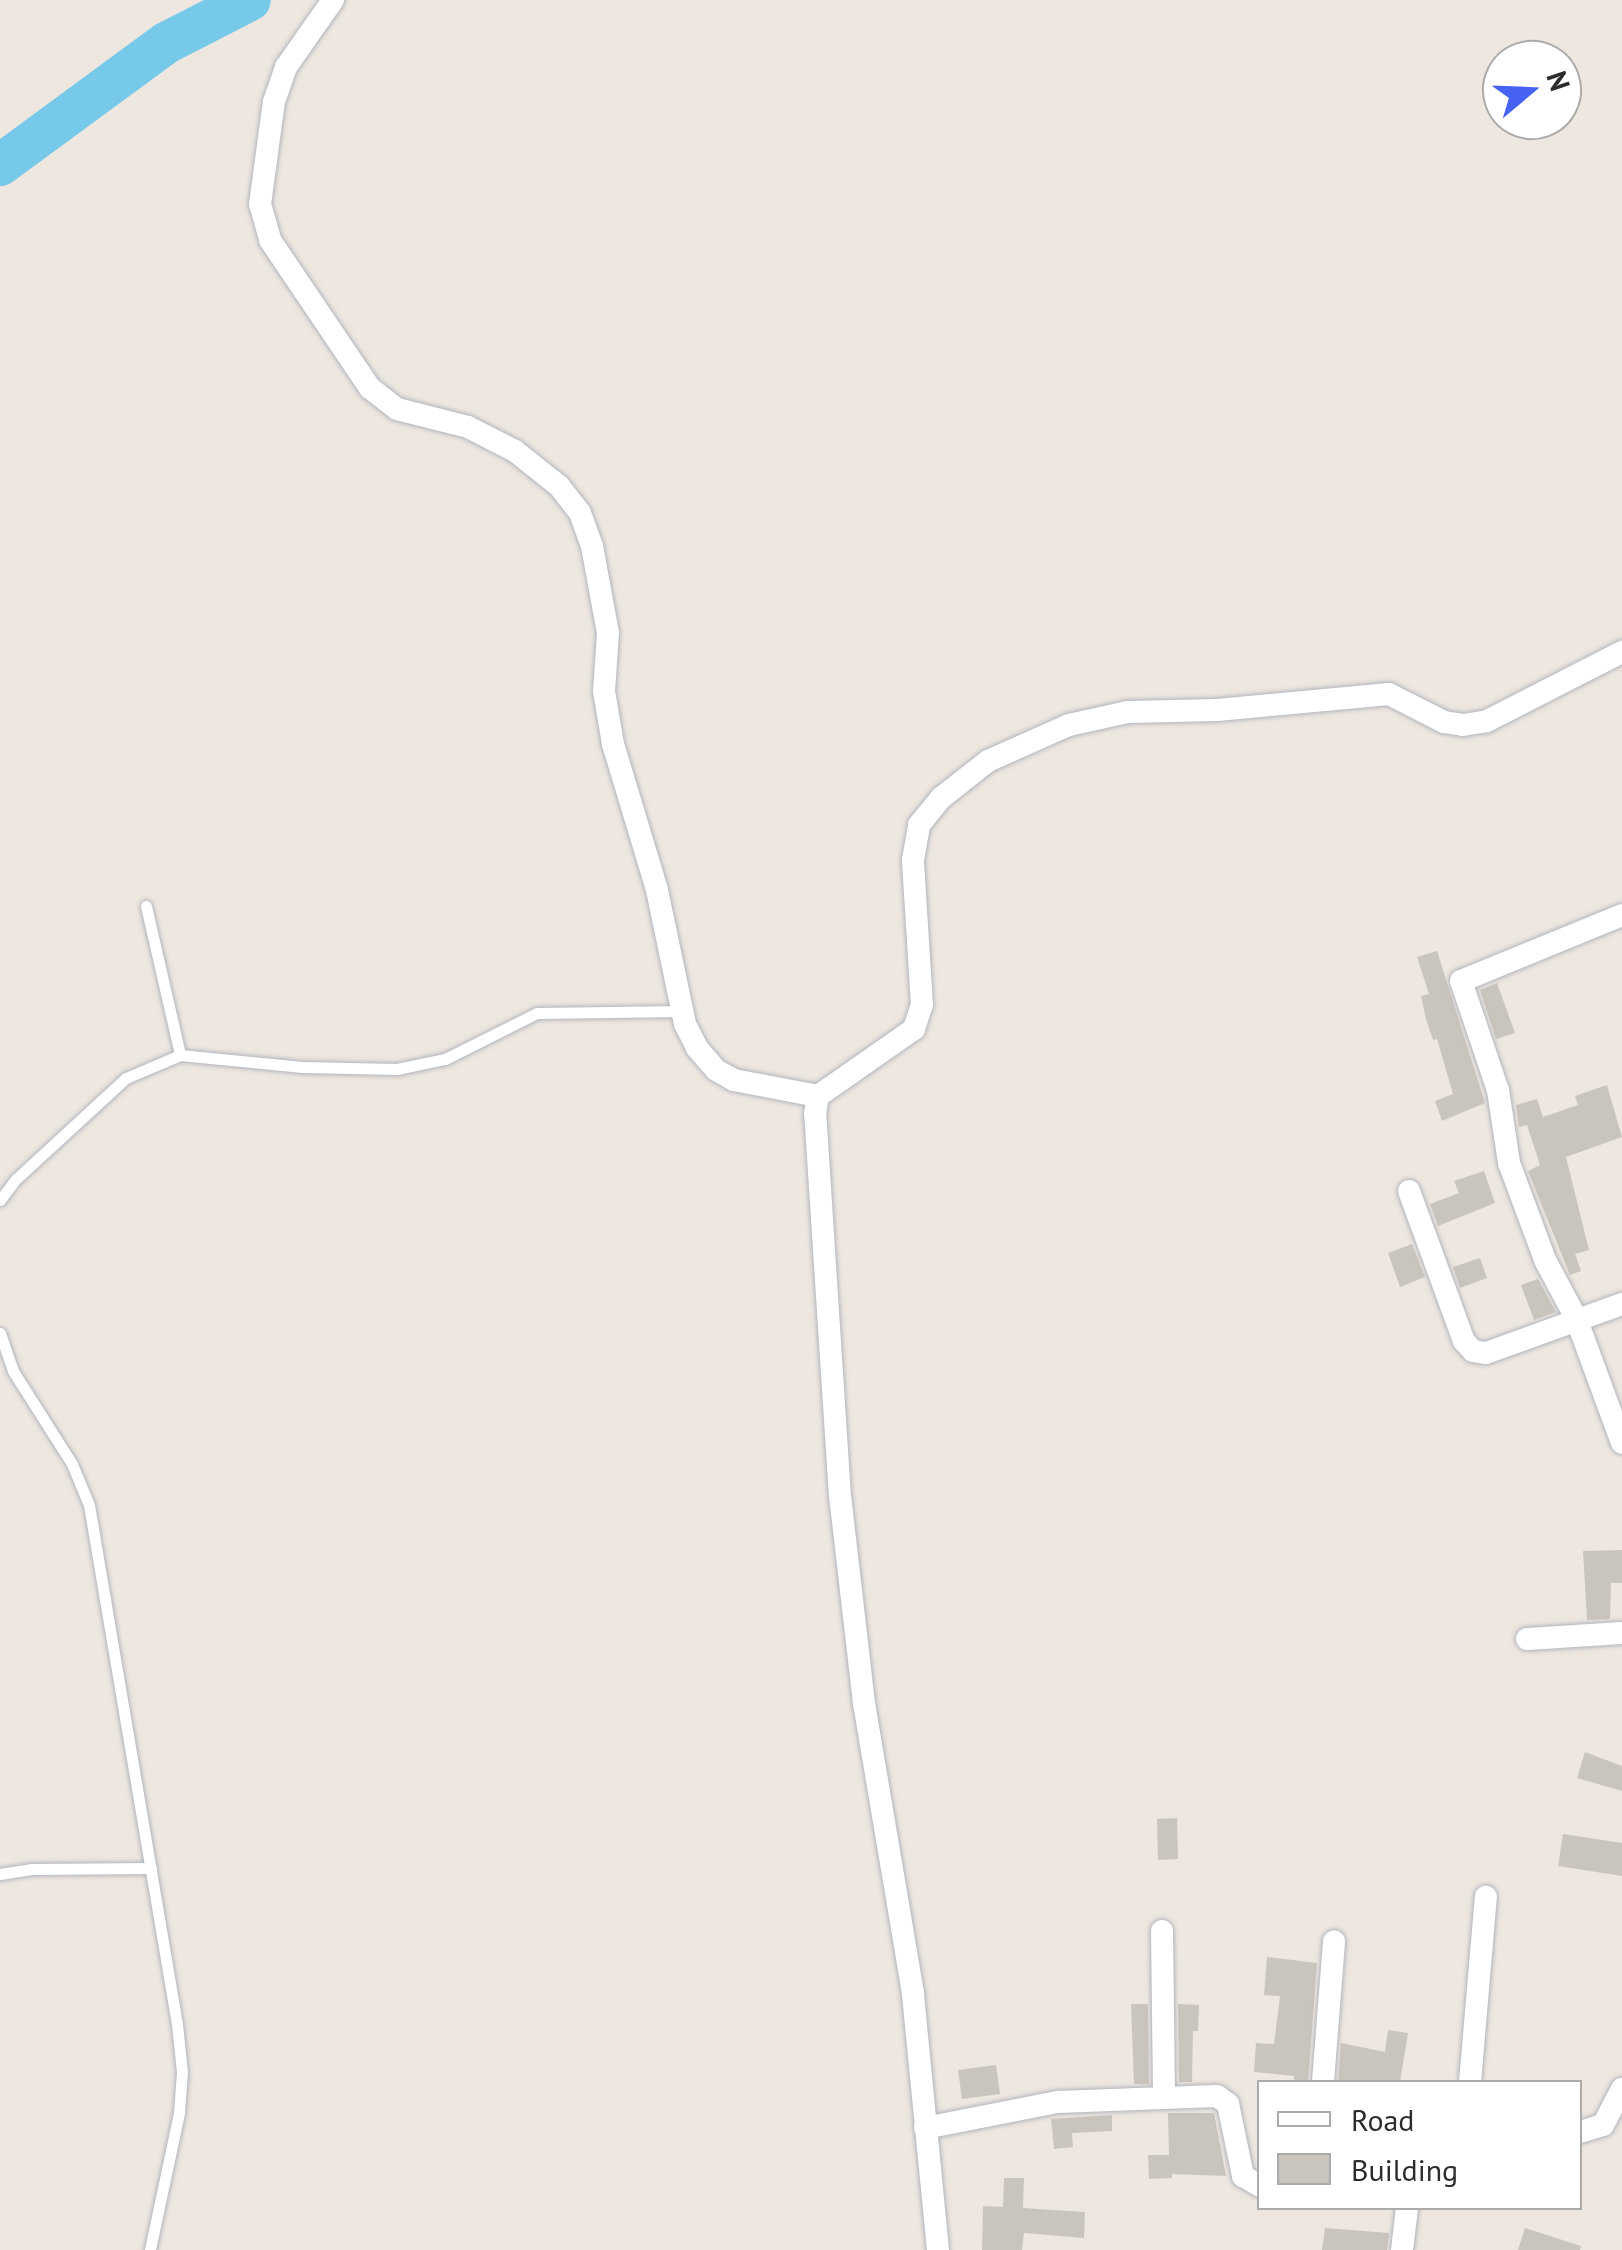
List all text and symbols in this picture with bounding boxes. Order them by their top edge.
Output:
north arrow [1482,40,1582,140]
text: N [1538,66,1579,95]
legend [1257,2080,1582,2210]
text: Road [1351,2100,1415,2139]
text: Building [1351,2150,1458,2189]

